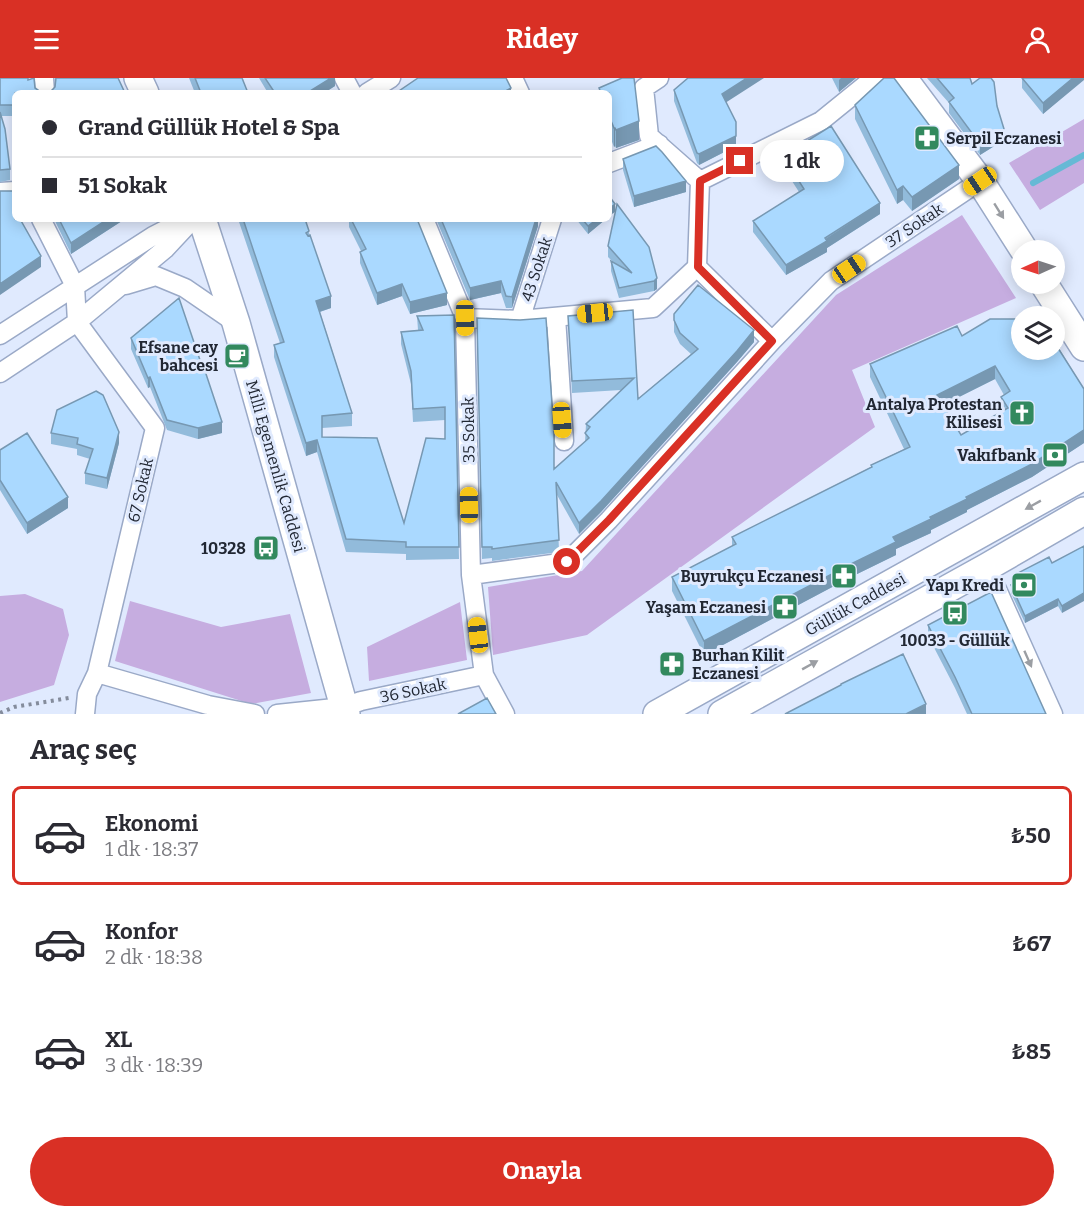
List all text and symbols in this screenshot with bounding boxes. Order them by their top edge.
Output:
icon: menu [30,23,63,56]
text: Ridey [506,23,578,55]
icon: person [1021,23,1054,56]
text: Grand Güllük Hotel & Spa [78,114,340,141]
pharmacy icon: Serpil Eczanesi [912,123,942,153]
place label: Serpil Eczanesi [946,129,1061,148]
callout: 1 dk [761,140,845,182]
route end [726,147,753,174]
text: 1 dk [784,149,820,173]
car [960,163,1000,199]
text: 51 Sokak [78,172,167,199]
street label: 37 Sokak [882,199,947,252]
one-way arrow [993,203,1004,219]
street label: 43 Sokak [517,234,556,304]
north arrow [1011,240,1065,294]
map controls [1011,240,1065,360]
car [829,251,869,287]
car [456,300,474,336]
car [576,302,614,324]
button: layers [1011,306,1065,360]
place label: Efsane cay bahcesi [138,338,218,375]
cafe icon: Efsane cay bahcesi [222,341,252,371]
street label: Milli Egemenlik Caddesi [242,378,309,555]
place label: Antalya Protestan Kilisesi [866,395,1003,432]
street label: 35 Sokak [458,397,479,463]
church icon: Antalya Protestan Kilisesi [1007,398,1037,428]
car [552,401,572,439]
bank icon: Vakıfbank [1040,440,1070,470]
place label: Vakıfbank [957,446,1036,465]
street label: 67 Sokak [124,456,157,524]
car [460,487,478,523]
one-way arrow [1025,499,1041,510]
bus stop icon: 10328 [251,533,281,563]
place label: 10328 [201,539,246,558]
route start [553,548,580,575]
pharmacy icon: Buyrukçu Eczanesi [829,561,859,591]
place label: Buyrukçu Eczanesi [681,567,824,586]
street label: Güllük Caddesi [802,569,909,640]
bank icon: Yapı Kredi [1009,570,1039,600]
place label: Yapı Kredi [926,576,1004,595]
pharmacy icon: Yaşam Eczanesi [770,592,800,622]
place label: Yaşam Eczanesi [646,598,766,617]
bus stop icon: 10033 - Güllük [940,598,970,628]
car [467,616,489,654]
place label: 10033 - Güllük [900,631,1010,650]
place label: Burhan Kilit Eczanesi [692,646,785,683]
pharmacy icon: Burhan Kilit Eczanesi [657,649,687,679]
one-way arrow [1023,650,1033,668]
one-way arrow [802,659,818,670]
street label: 36 Sokak [378,674,448,707]
text: Araç seç [30,734,137,766]
icon: car [33,809,87,863]
text: Ekonomi [105,810,198,837]
text: ₺50 [1010,822,1051,849]
text: 1 dk · 18:37 [105,837,198,861]
icon: car [33,917,87,971]
text: Konfor [105,918,178,945]
text: ₺67 [1012,930,1051,957]
text: 2 dk · 18:38 [105,945,203,969]
icon: car [33,1025,87,1079]
text: XL [105,1026,132,1053]
text: ₺85 [1011,1038,1051,1065]
text: 3 dk · 18:39 [105,1053,203,1077]
button: Onayla [30,1137,1054,1206]

